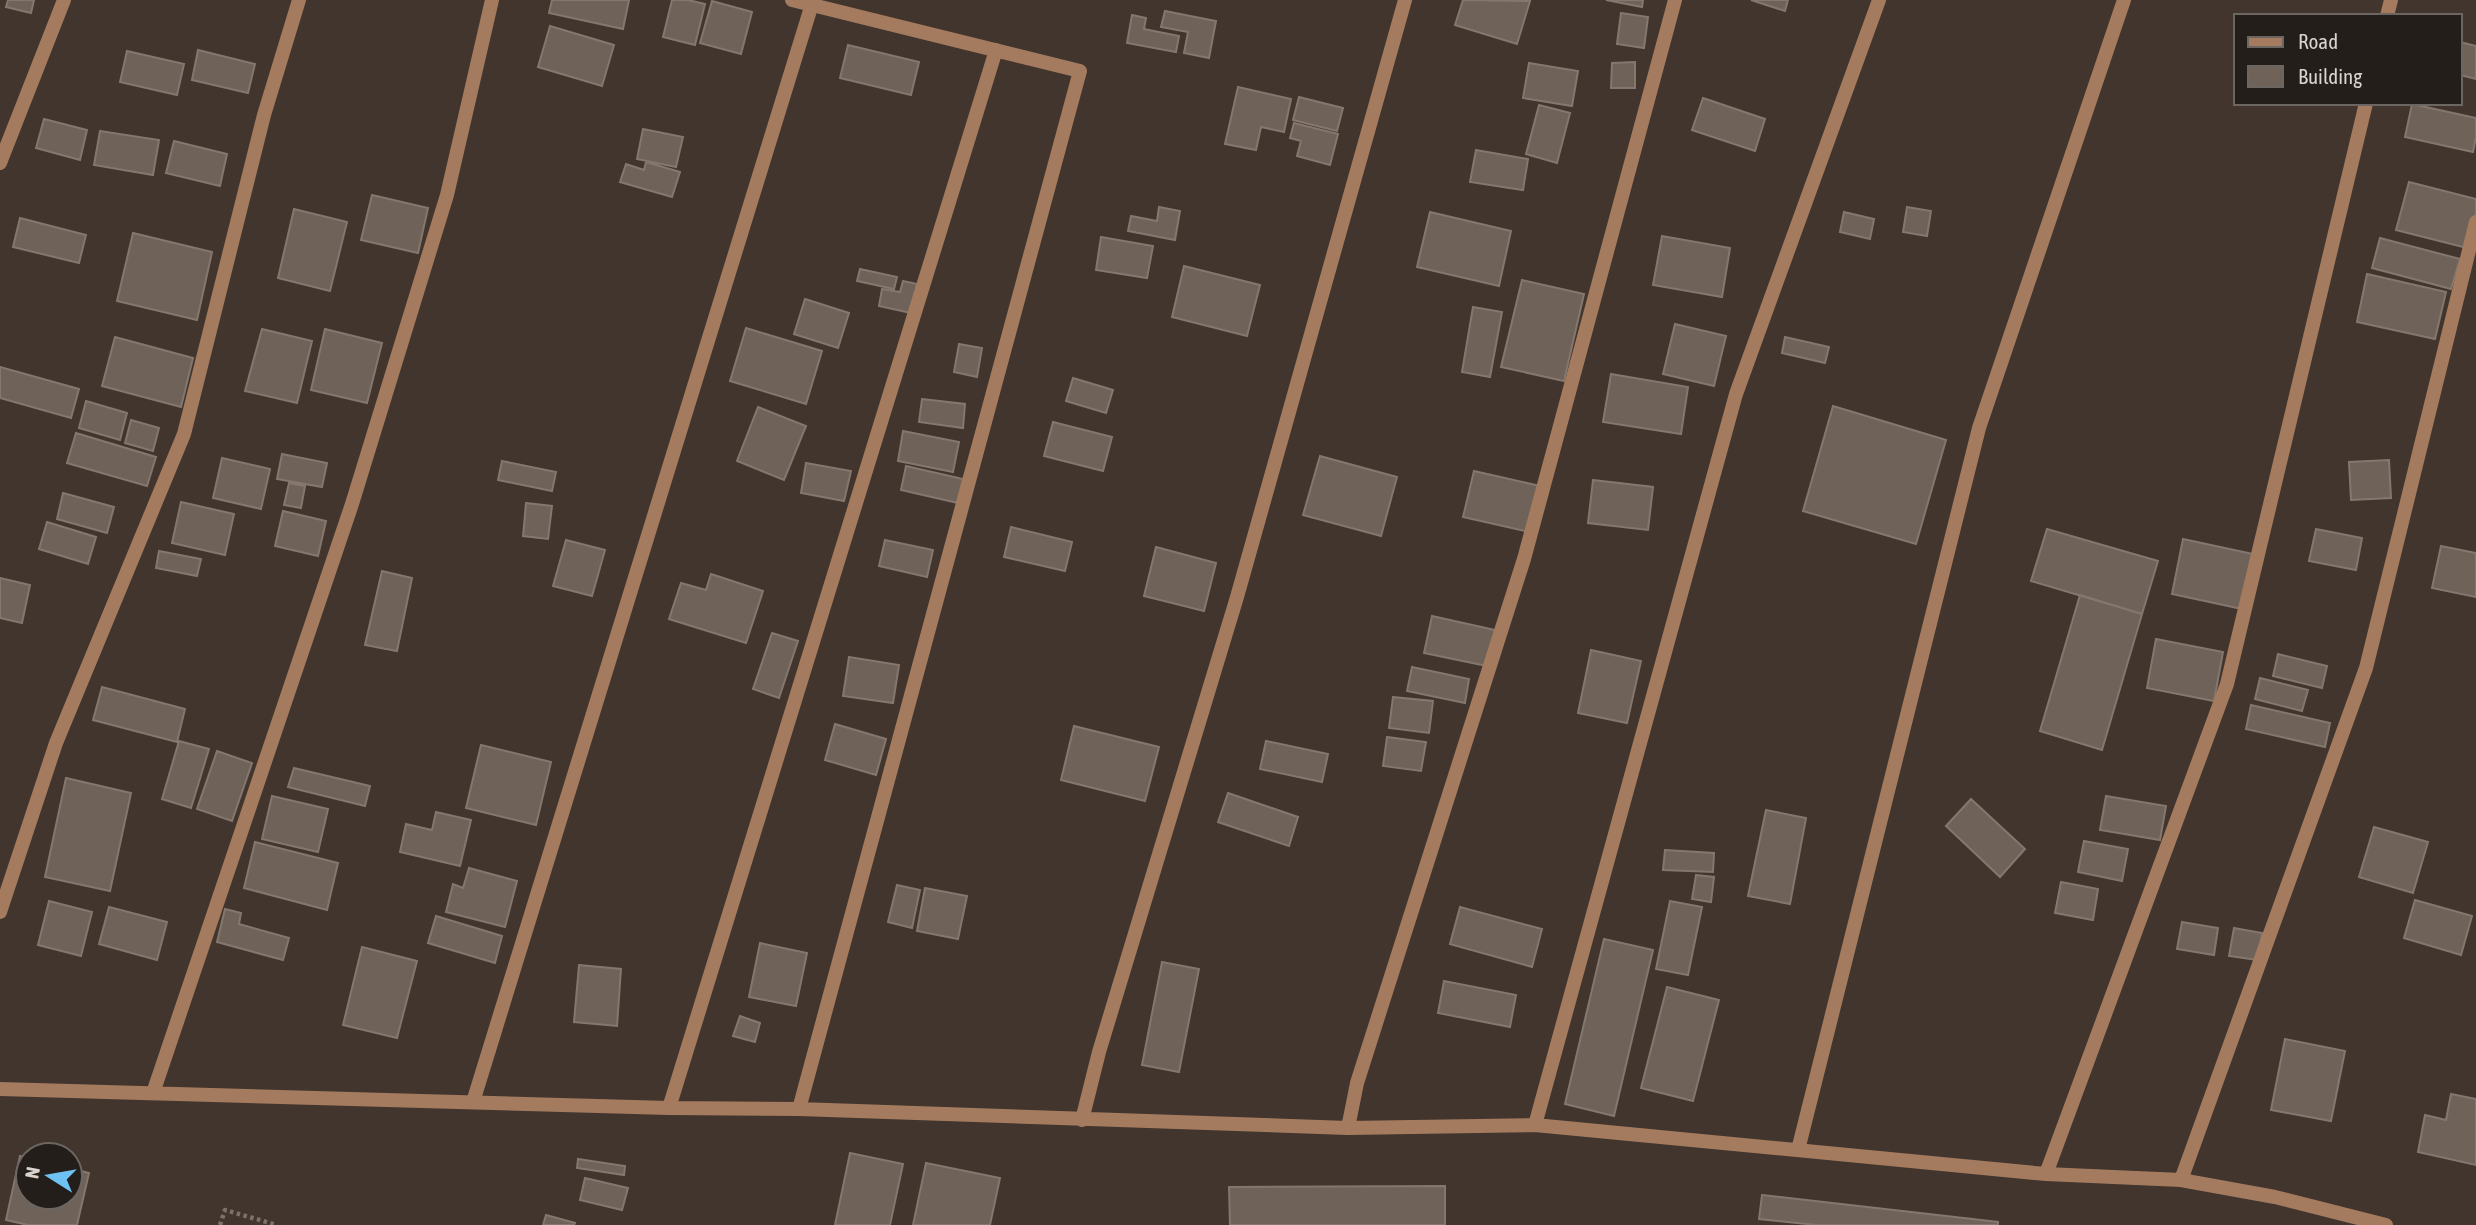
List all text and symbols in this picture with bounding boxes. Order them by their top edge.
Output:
legend [2234,14,2462,105]
text: Road [2298,29,2338,53]
text: Building [2298,64,2362,88]
north arrow [14,1141,84,1211]
text: N [20,1165,44,1180]

